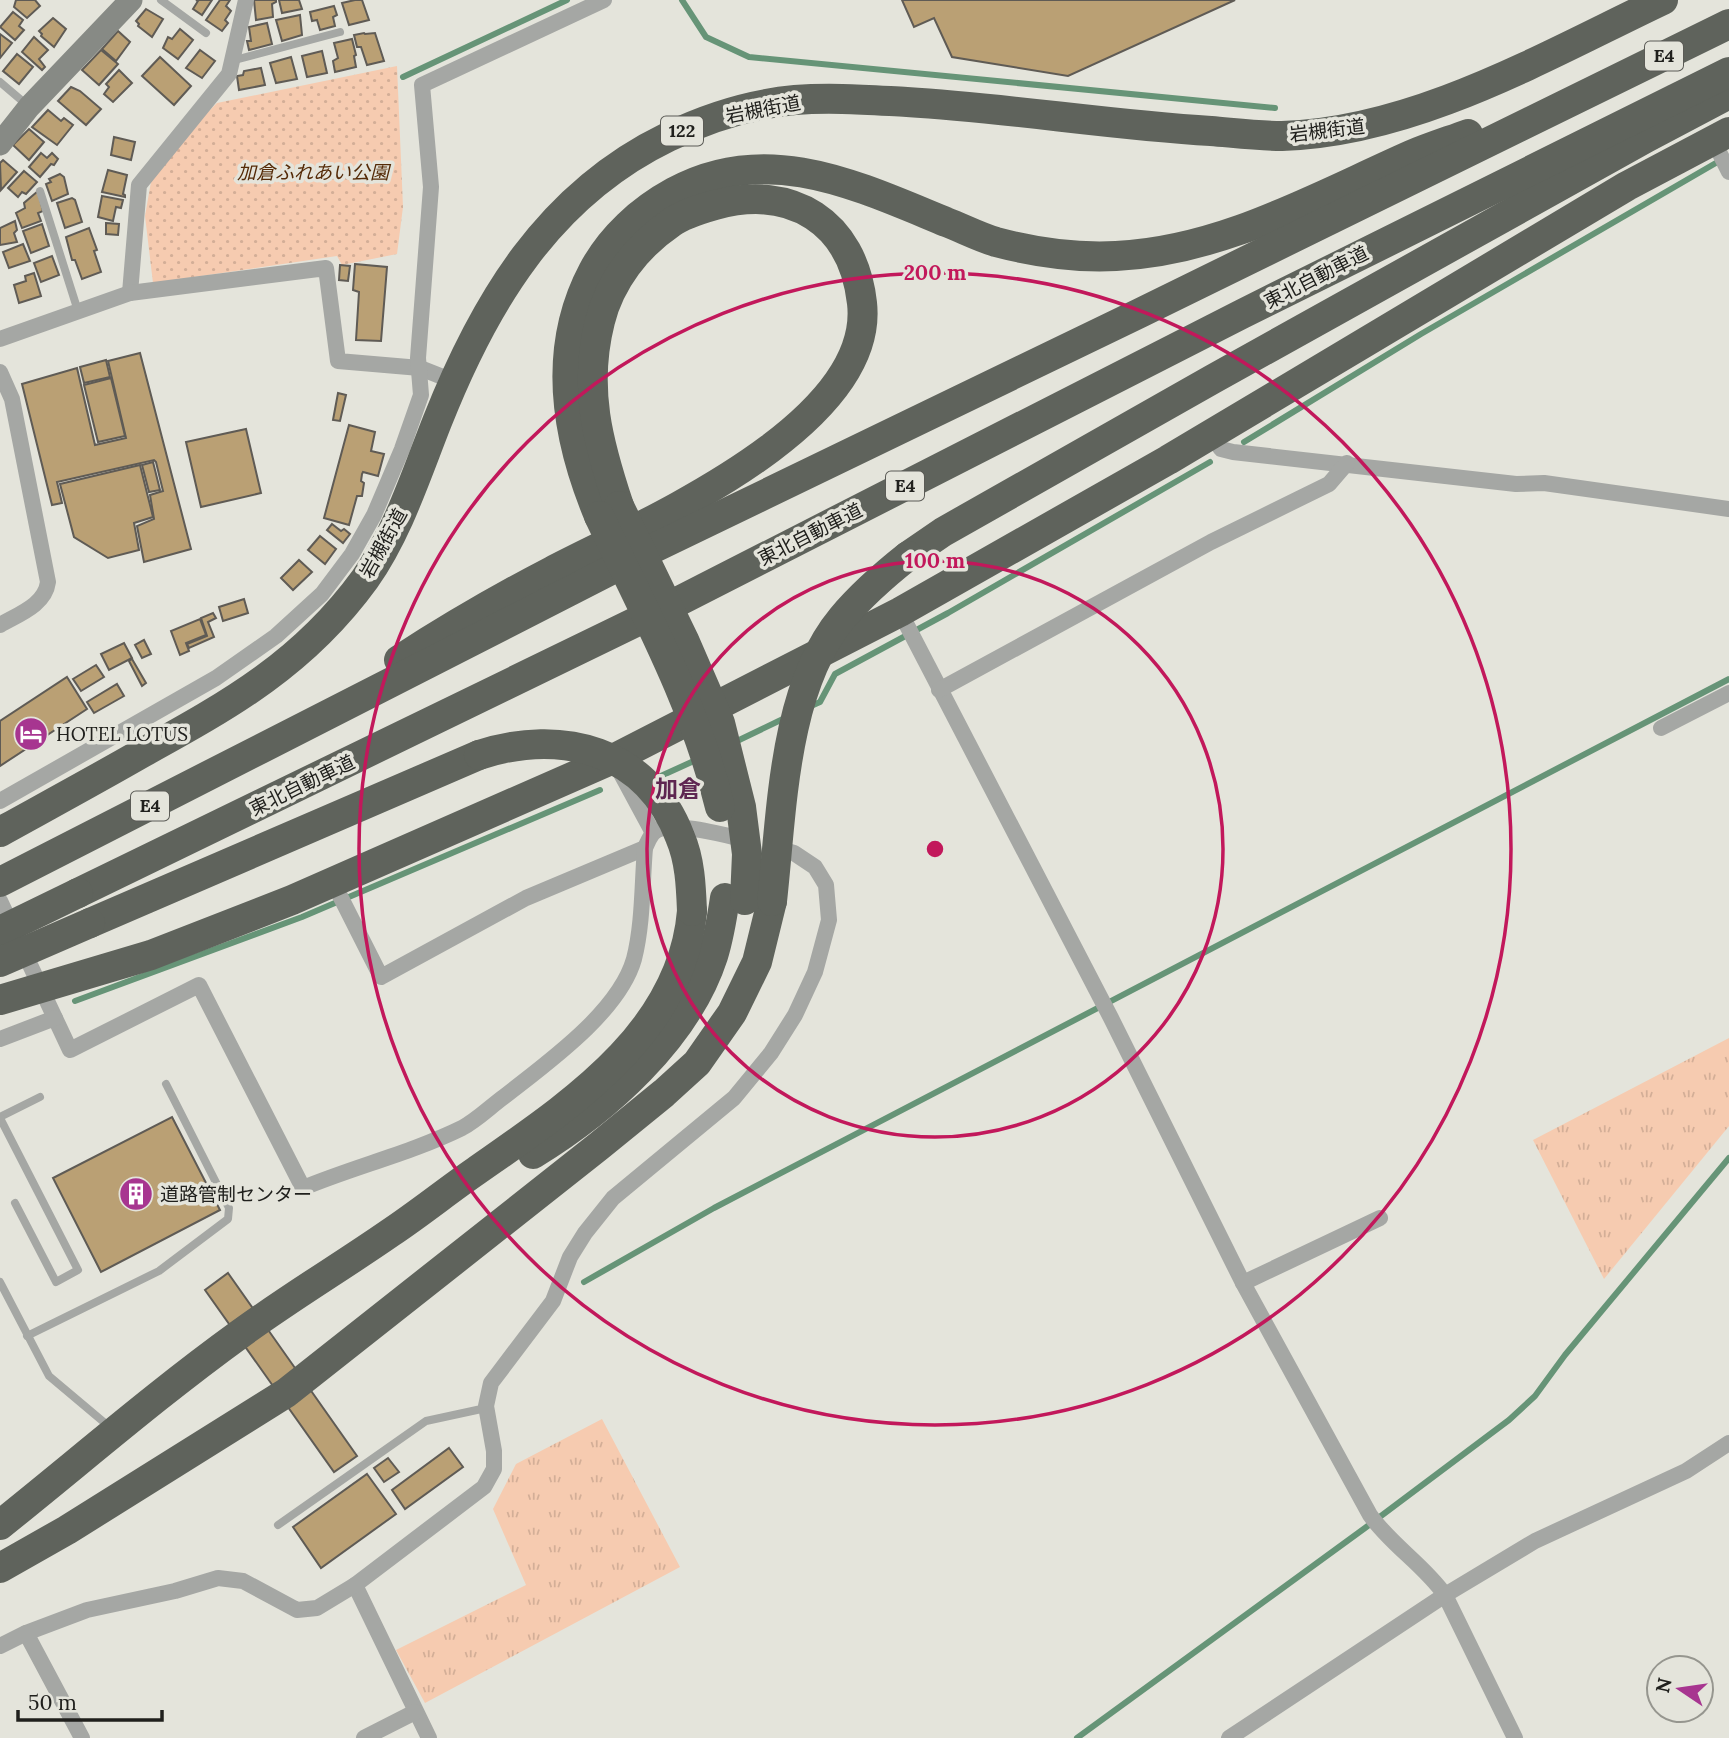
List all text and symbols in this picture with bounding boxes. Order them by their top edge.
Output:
road number: E4 [1645,42,1683,70]
street label: 岩槻街道 [723,90,803,128]
street label: 岩槻街道 [1288,113,1366,147]
road number: 122 [661,116,703,146]
park label: 加倉ふれあい公園 [237,160,392,184]
street label: 東北自動車道 [1260,240,1372,314]
text: 200 m [904,259,966,286]
road number: E4 [886,472,924,500]
street label: 東北自動車道 [754,497,866,571]
street label: 岩槻街道 [354,504,412,582]
text: 100 m [905,547,965,574]
hotel icon: HOTEL LOTUS [12,715,50,753]
place label: HOTEL LOTUS [56,722,188,746]
street label: 東北自動車道 [246,749,358,821]
district label: 加倉 [655,774,701,803]
road number: E4 [131,792,169,820]
centre of rings [923,837,947,861]
building icon: 道路管制センター [117,1175,155,1213]
place label: 道路管制センター [160,1182,312,1206]
north arrow [1645,1654,1715,1724]
text: N [1650,1675,1677,1695]
scale bar [18,1678,161,1722]
text: 50 m [28,1689,77,1716]

